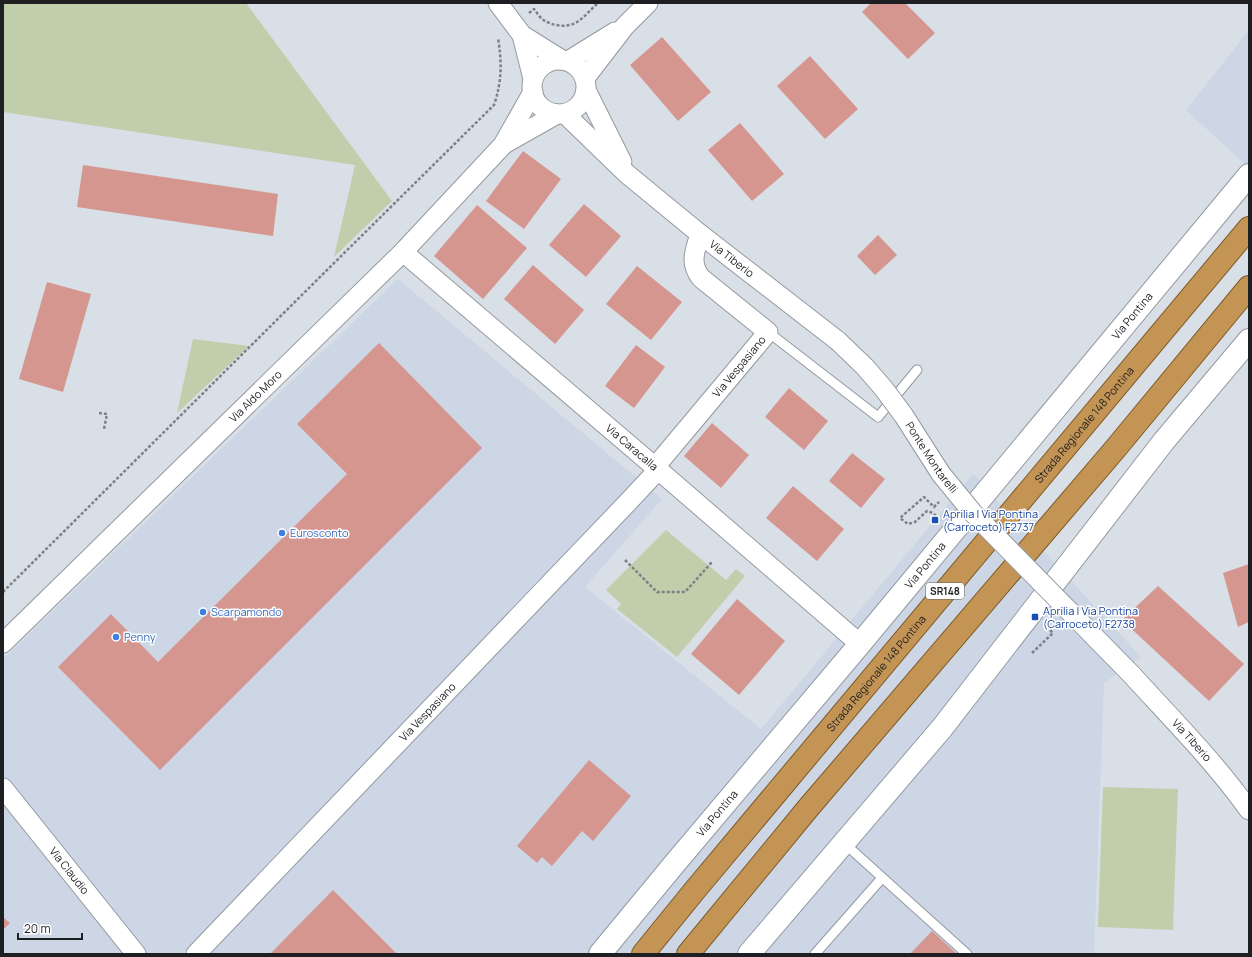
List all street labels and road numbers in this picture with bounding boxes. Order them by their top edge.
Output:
street label: Via Tiberio [707,236,758,281]
street label: Via Pontina [1108,289,1156,342]
street label: Via Vespasiano [709,332,769,400]
street label: Strada Regionale 148 Pontina [1031,363,1137,486]
street label: Via Aldo Moro [225,366,285,425]
street label: Ponte Montarelli [902,419,962,496]
street label: Via Caracalla [603,420,662,474]
street label: Via Pontina [901,538,949,591]
road number: SR148 [926,583,964,599]
street label: Strada Regionale 148 Pontina [823,612,929,734]
street label: Via Vespasiano [396,679,459,744]
street label: Via Tiberio [1169,715,1216,765]
street label: Via Pontina [693,787,741,840]
street label: Via Claudio [46,844,93,897]

